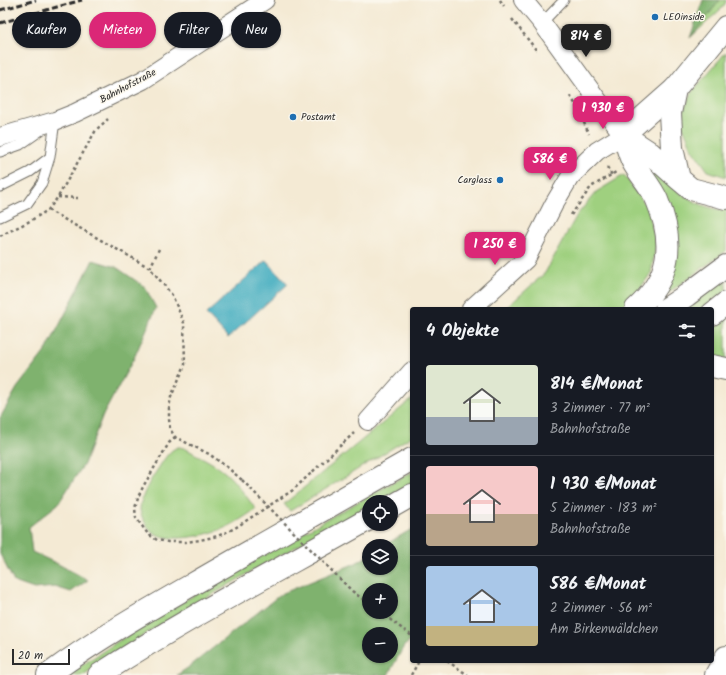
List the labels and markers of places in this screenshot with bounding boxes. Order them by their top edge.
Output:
place label: LEOinside [663,9,705,25]
marker: LEOinside [650,12,660,22]
pin: 814 € [558,24,614,58]
pin: 1 930 € [566,96,640,130]
place label: Postamt [301,109,336,125]
marker: Postamt [288,112,298,122]
pin: 586 € [522,147,578,181]
place label: Carglass [458,172,493,188]
marker: Carglass [495,175,505,185]
pin: 1 250 € [458,232,532,266]

